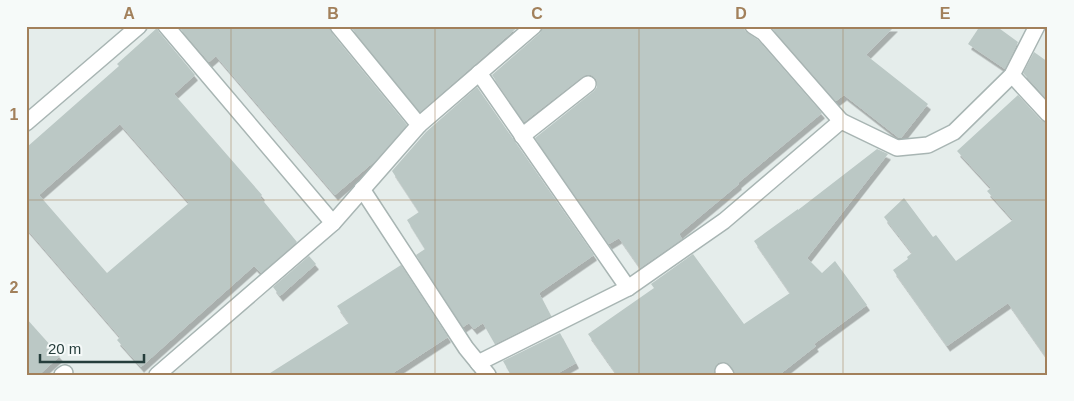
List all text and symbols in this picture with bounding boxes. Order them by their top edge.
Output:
text: A [123,5,135,22]
text: B [327,5,339,22]
text: C [531,5,543,22]
text: D [735,5,747,22]
text: E [940,5,951,22]
text: 1 [10,106,19,123]
text: 2 [10,279,19,296]
scale bar [40,331,144,363]
text: 20 m [48,340,81,357]

